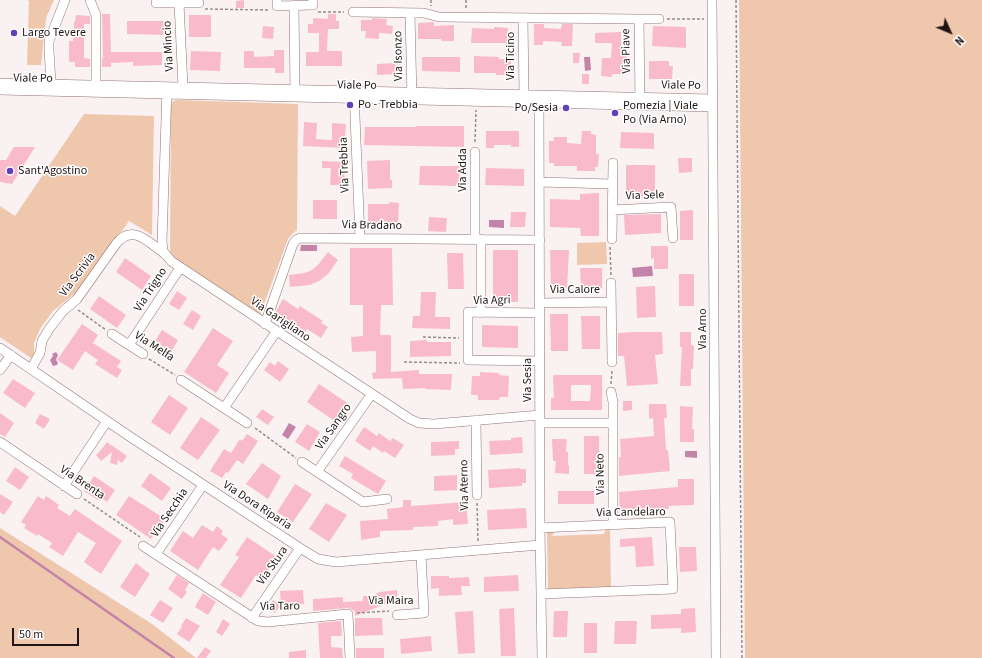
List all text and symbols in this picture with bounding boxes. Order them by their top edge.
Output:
north arrow [930,12,970,52]
street label: Via Mincio [160,20,178,72]
place label: Largo Tevere [22,26,86,40]
marker: Largo Tevere [9,28,19,38]
street label: Via Piave [619,28,635,74]
street label: Via Isonzo [391,31,407,81]
street label: Via Ticino [504,32,518,80]
text: N [951,33,967,49]
street label: Viale Po [13,71,53,87]
street label: Viale Po [337,78,377,94]
street label: Viale Po [661,78,701,94]
place label: Po - Trebbia [358,98,418,112]
place label: Pomezia | Viale Po (Via Arno) [623,99,698,127]
marker: Po - Trebbia [345,100,355,110]
place label: Po/Sesia [514,101,558,115]
marker: Po/Sesia [561,103,571,113]
marker: Pomezia | Viale Po (Via Arno) [610,108,620,118]
street label: Via Trebbia [337,137,353,193]
street label: Via Adda [456,148,470,192]
place label: Sant'Agostino [18,164,87,178]
marker: Sant'Agostino [5,166,15,176]
street label: Via Sele [625,188,665,204]
street label: Via Bradano [342,218,402,234]
street label: Via Scrivia [57,250,99,300]
street label: Via Trigno [131,265,171,315]
street label: Via Calore [550,283,600,297]
street label: Via Agri [473,293,511,309]
street label: Via Garigliano [247,295,313,345]
street label: Via Arno [696,308,710,350]
street label: Via Melfa [131,329,177,365]
street label: Via Sesia [521,358,535,402]
street label: Via Sangro [313,401,355,453]
street label: Via Neto [593,453,609,495]
street label: Via Aterno [457,459,473,511]
street label: Via Brenta [57,463,107,503]
street label: Via Dora Riparia [220,478,294,534]
street label: Via Secchia [148,486,192,540]
street label: Via Candelaro [596,505,666,521]
street label: Via Stura [254,544,292,588]
street label: Via Maira [368,594,414,608]
street label: Via Taro [260,599,300,615]
scale bar [14,620,81,646]
text: 50 m [19,626,43,643]

